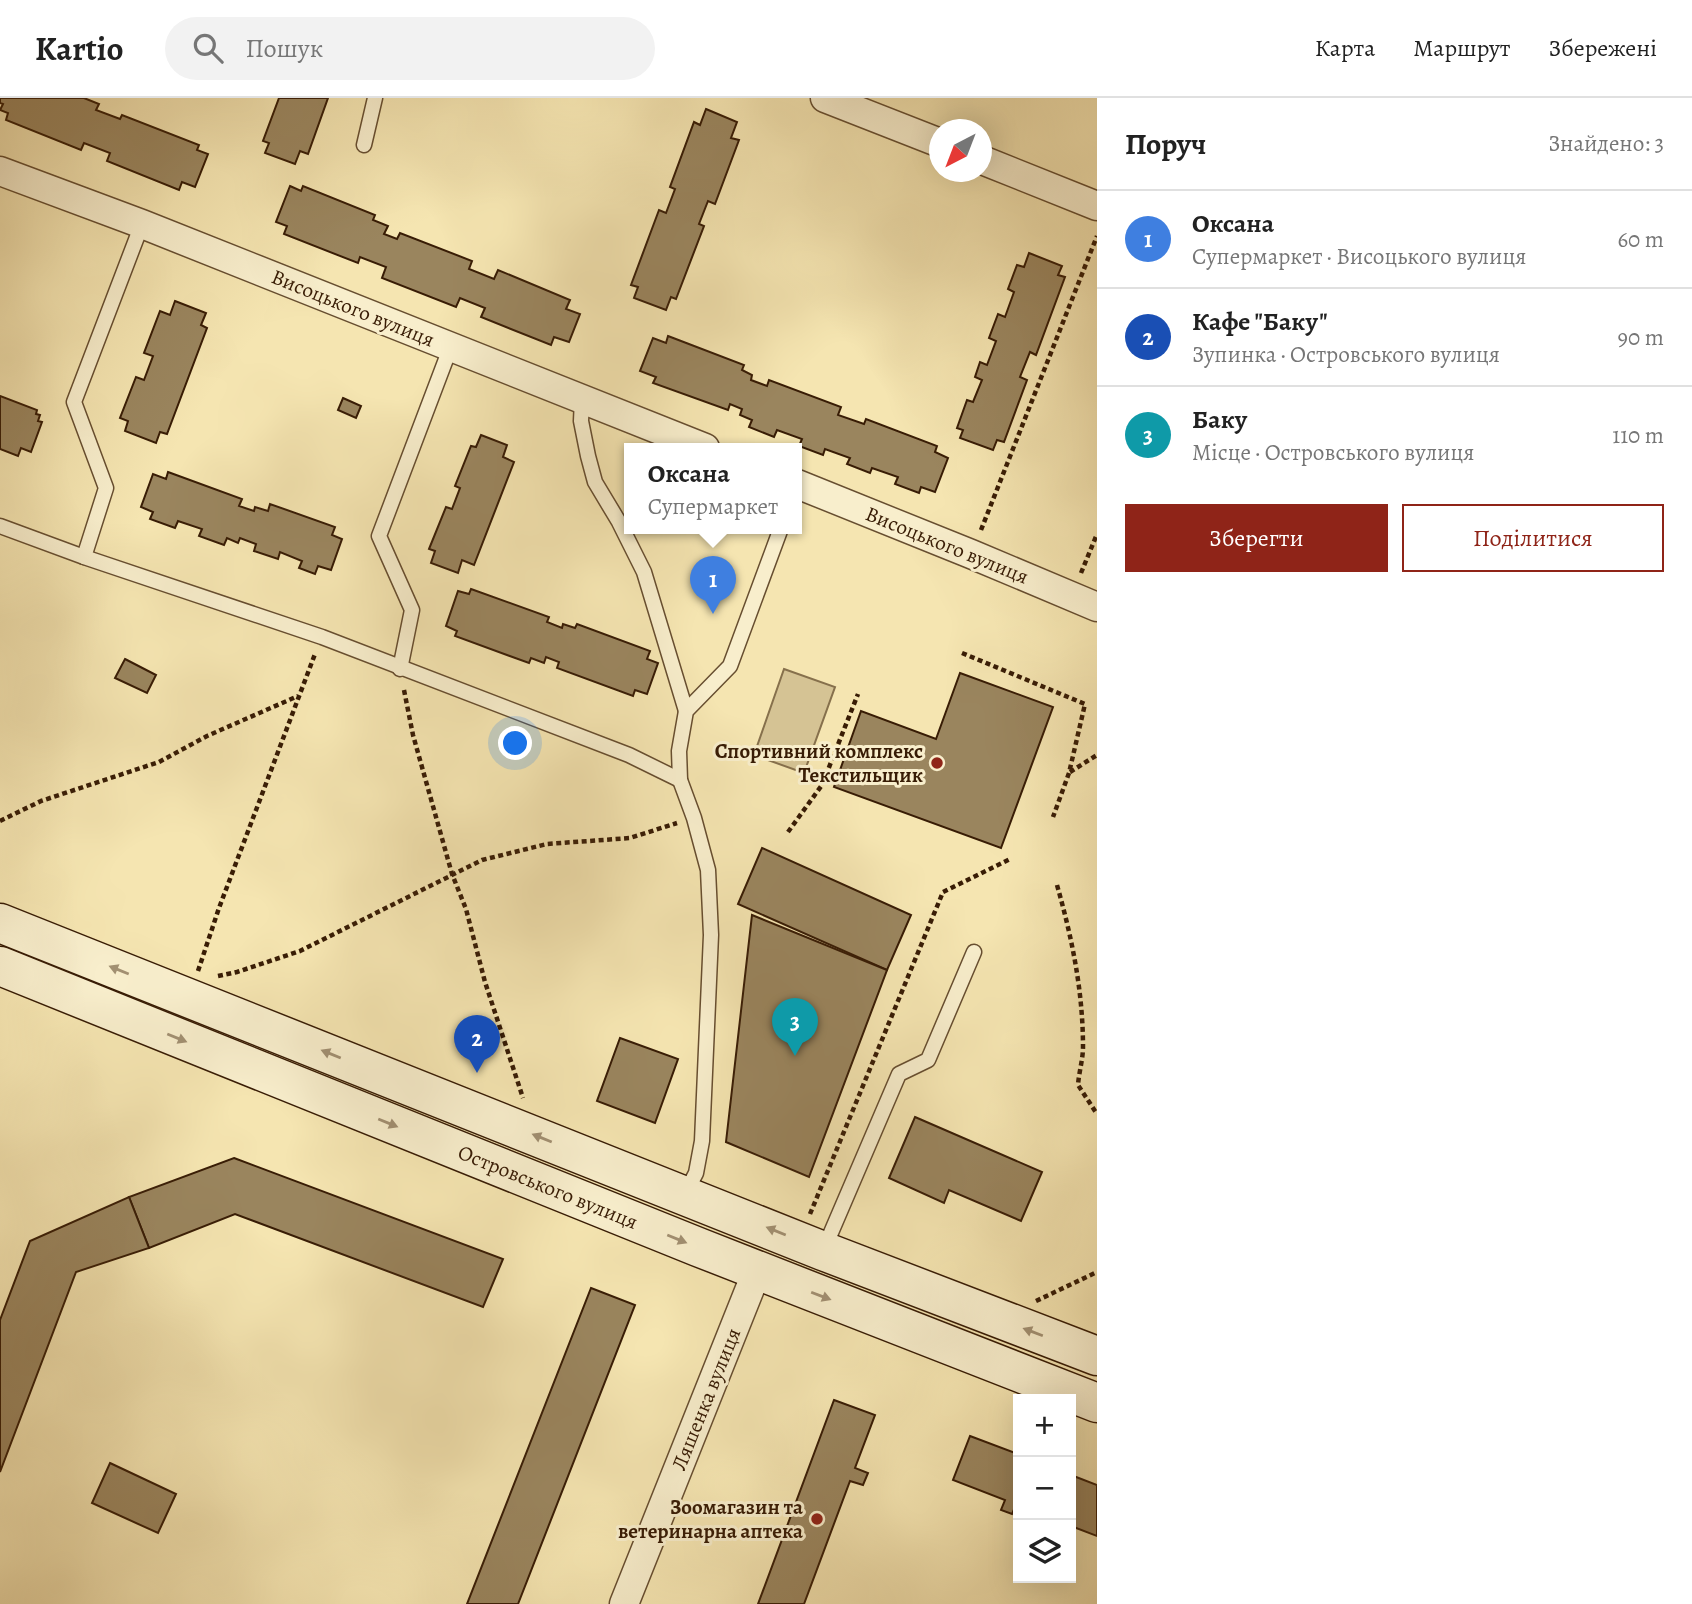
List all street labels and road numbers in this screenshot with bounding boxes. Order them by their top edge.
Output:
street label: Висоцького вулиця [267,263,439,353]
street label: Висоцького вулиця [861,500,1033,590]
street label: Островського вулиця [454,1138,642,1236]
street label: Ляшенка вулиця [665,1324,747,1474]

